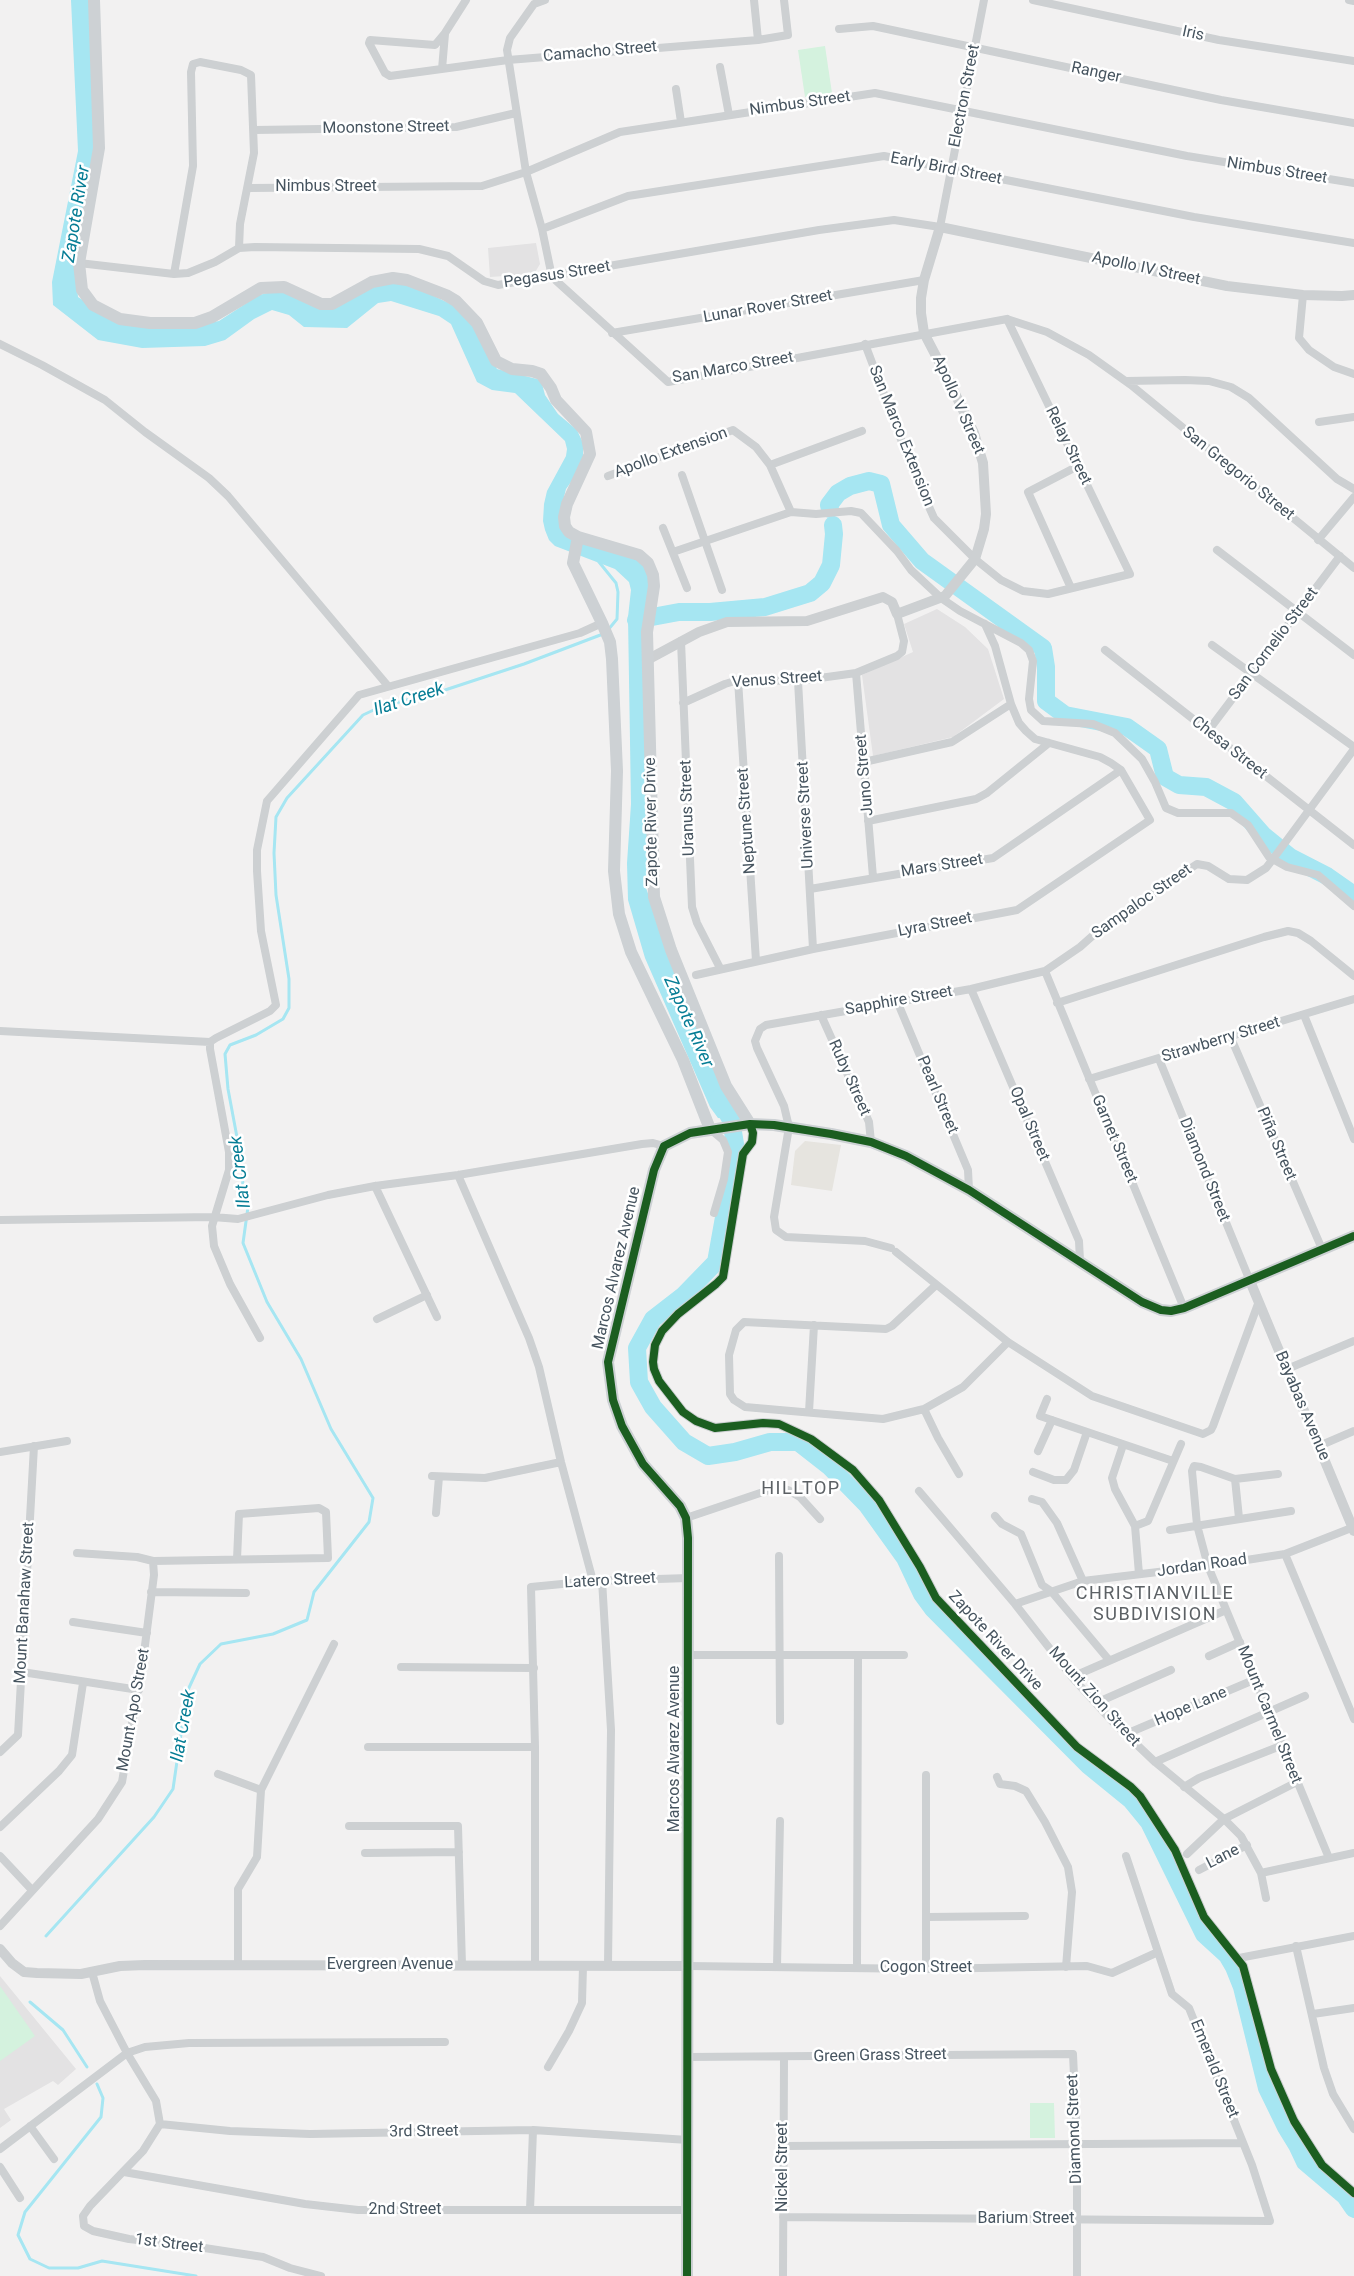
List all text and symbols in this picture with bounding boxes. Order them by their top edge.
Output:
street label: Iris [1180,22,1206,46]
street label: Camacho Street [542,37,658,67]
street label: Electron Street [946,43,984,149]
street label: Ranger [1069,58,1123,88]
street label: Nimbus Street [748,87,852,121]
street label: Moonstone Street [322,117,450,139]
street label: Early Bird Street [889,149,1003,189]
street label: Nimbus Street [1225,154,1329,188]
water label: Zapote River [59,164,95,264]
street label: Nimbus Street [275,177,377,197]
street label: Apollo IV Street [1090,248,1202,290]
street label: Pegasus Street [502,257,612,293]
street label: Lunar Rover Street [702,286,834,328]
street label: San Marco Street [671,348,795,388]
street label: Apollo V Street [928,353,988,457]
street label: San Marco Extension [864,363,938,509]
street label: Relay Street [1041,404,1095,488]
street label: San Gregorio Street [1178,423,1298,525]
street label: Apollo Extension [612,424,730,482]
street label: San Cornelio Street [1225,584,1323,704]
street label: Venus Street [731,667,823,693]
water label: Ilat Creek [371,678,447,722]
street label: Chesa Street [1187,712,1271,784]
street label: Juno Street [852,733,878,817]
street label: Zapote River Drive [641,757,663,887]
street label: Uranus Street [677,760,699,856]
street label: Universe Street [794,761,818,869]
street label: Neptune Street [734,767,760,875]
street label: Mars Street [900,850,984,882]
street label: Sampaloc Street [1088,860,1196,944]
street label: Lyra Street [896,908,974,942]
water label: Zapote River [658,973,718,1071]
street label: Sapphire Street [844,982,954,1020]
street label: Strawberry Street [1159,1013,1283,1067]
street label: Ruby Street [824,1037,874,1119]
street label: Pearl Street [912,1053,962,1137]
street label: Opal Street [1005,1084,1053,1164]
street label: Garnet Street [1087,1092,1141,1186]
street label: Piña Street [1252,1104,1300,1184]
street label: Diamond Street [1174,1115,1234,1225]
water label: Ilat Creek [226,1134,256,1210]
street label: Marcos Alvarez Avenue [589,1185,645,1351]
street label: Bayabas Avenue [1270,1348,1334,1464]
district label: HILLTOP [761,1478,841,1500]
street label: Mount Banahaw Street [11,1522,39,1684]
street label: Jordan Road [1156,1550,1248,1582]
street label: Latero Street [564,1569,656,1593]
district label: CHRISTIANVILLE SUBDIVISION [1076,1583,1234,1626]
street label: Zapote River Drive [944,1587,1046,1695]
street label: Mount Zion Street [1044,1643,1144,1751]
street label: Mount Carmel Street [1233,1643,1305,1787]
street label: Mount Apo Street [114,1647,154,1773]
street label: Marcos Alvarez Avenue [665,1666,685,1832]
street label: Hope Lane [1152,1683,1230,1731]
water label: Ilat Creek [167,1688,201,1764]
street label: Lane [1203,1841,1243,1873]
street label: Evergreen Avenue [327,1955,453,1975]
street label: Cogon Street [880,1958,972,1978]
street label: Emerald Street [1186,2017,1242,2121]
street label: Green Grass Street [813,2045,947,2067]
street label: Diamond Street [1063,2074,1087,2184]
street label: 3rd Street [389,2122,459,2142]
street label: Nickel Street [773,2122,793,2212]
street label: 2nd Street [368,2200,442,2220]
street label: Barium Street [977,2209,1075,2229]
street label: 1st Street [134,2230,204,2258]

